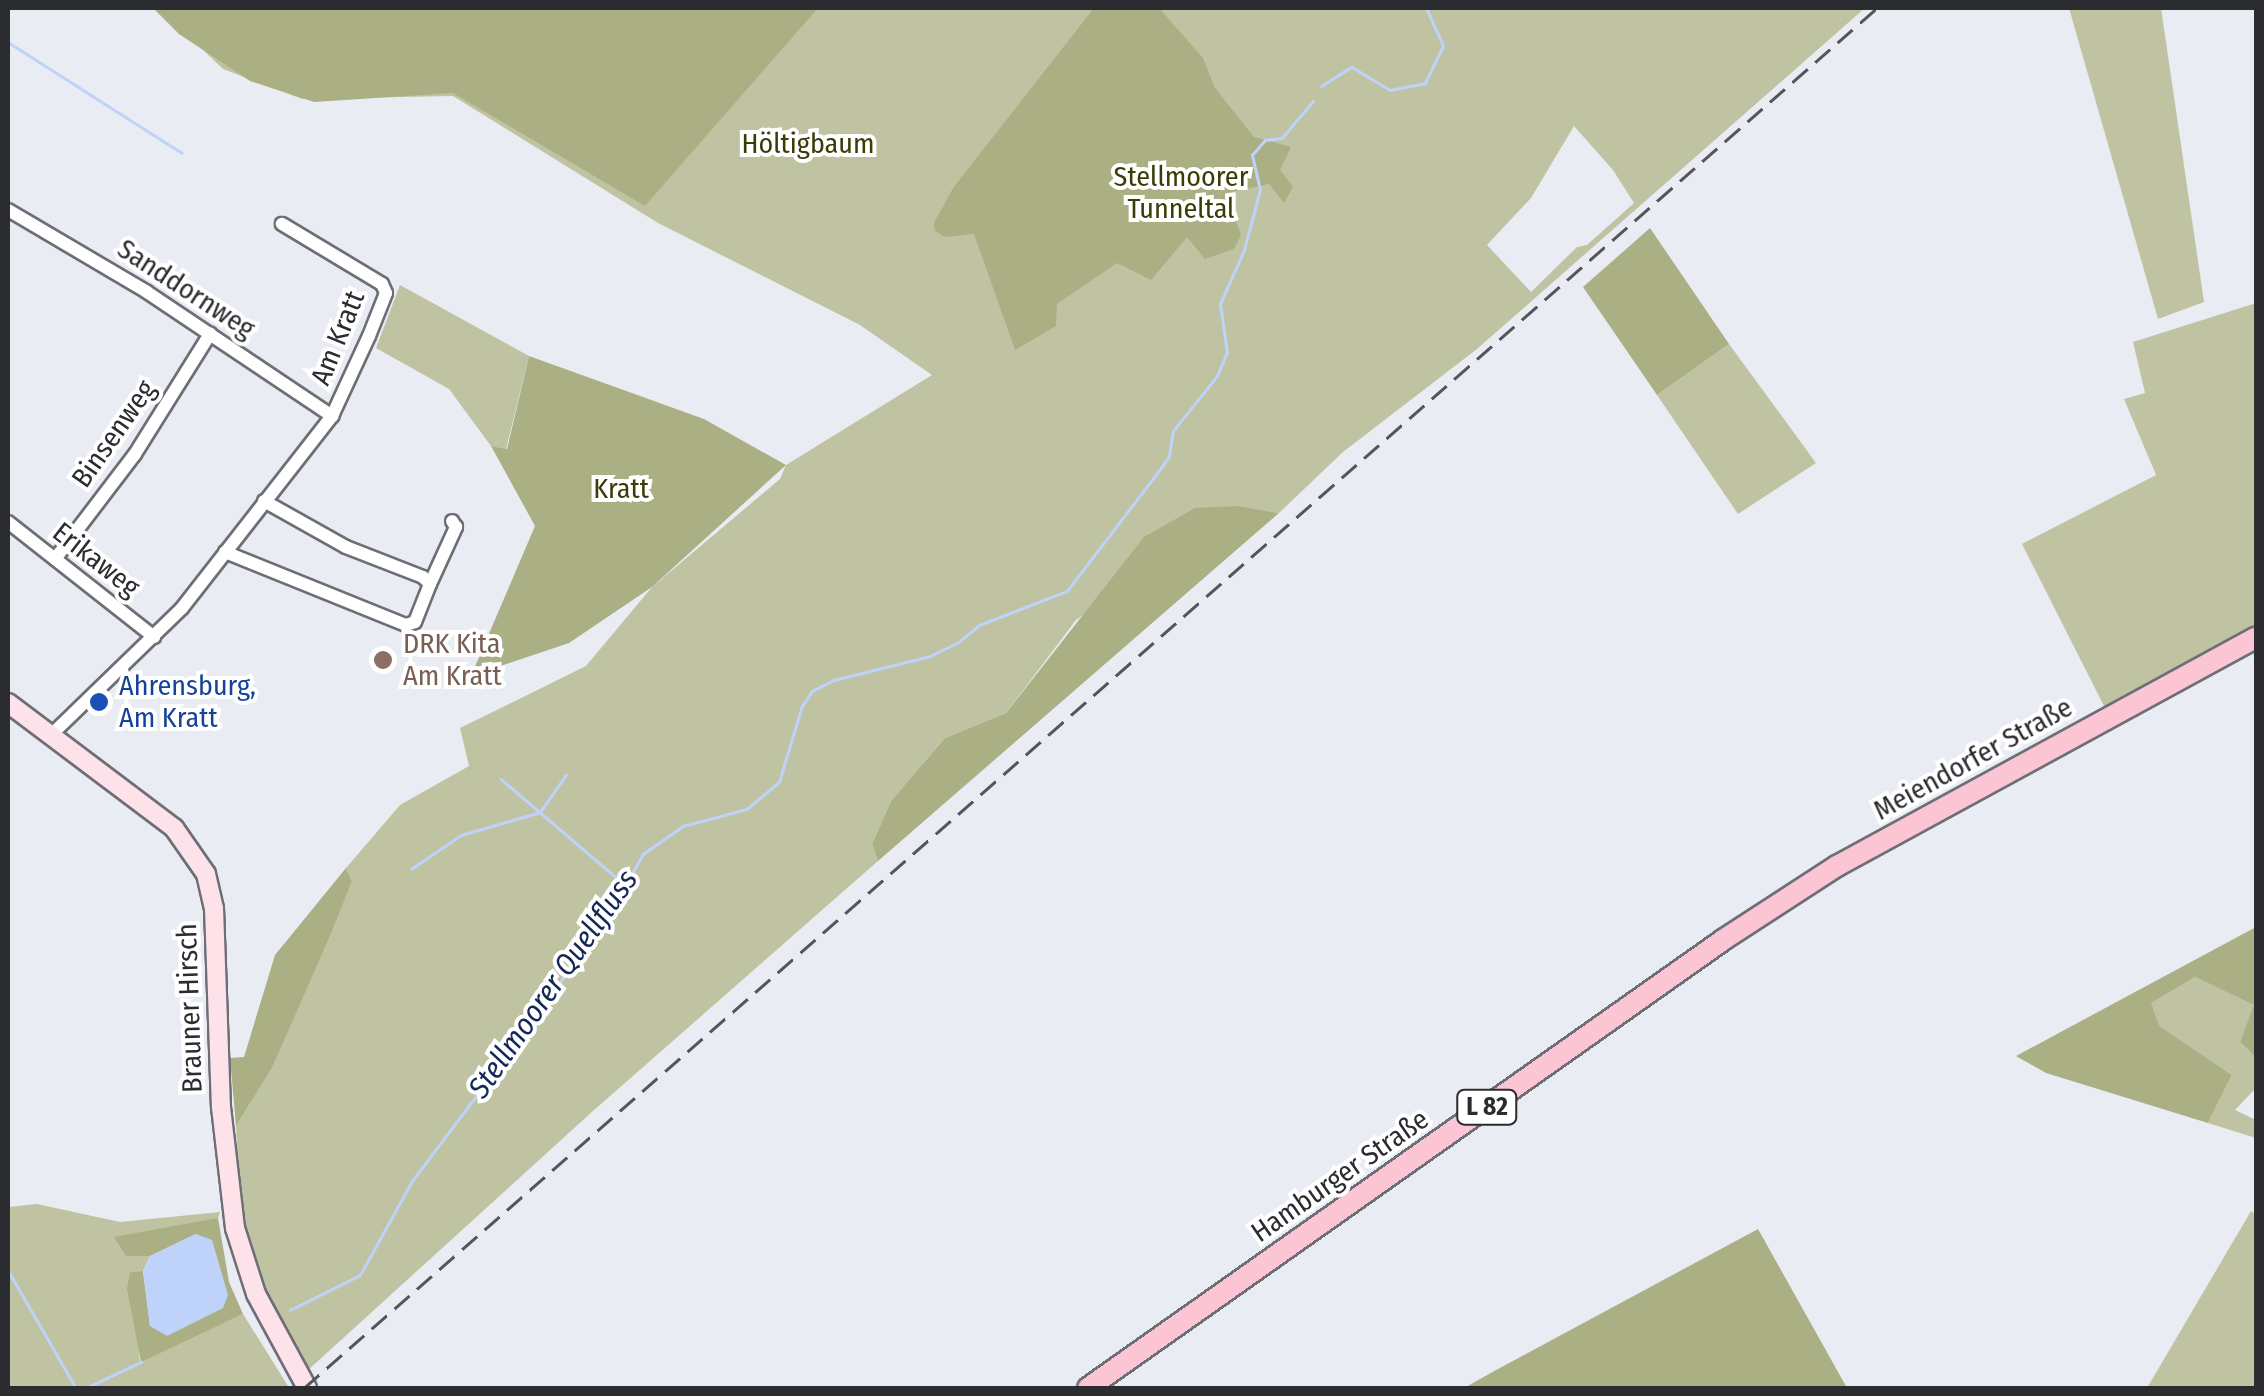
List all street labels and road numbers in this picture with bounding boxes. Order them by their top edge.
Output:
street label: Sanddornweg [111,232,261,346]
street label: Am Kratt [304,286,372,390]
street label: Binsenweg [65,374,163,494]
street label: Erikaweg [46,516,146,604]
street label: Meiendorfer Straße [1868,691,2078,827]
street label: Brauner Hirsch [170,923,210,1093]
road number: L 82 [1454,1087,1520,1127]
street label: Hamburger Straße [1245,1102,1435,1250]

